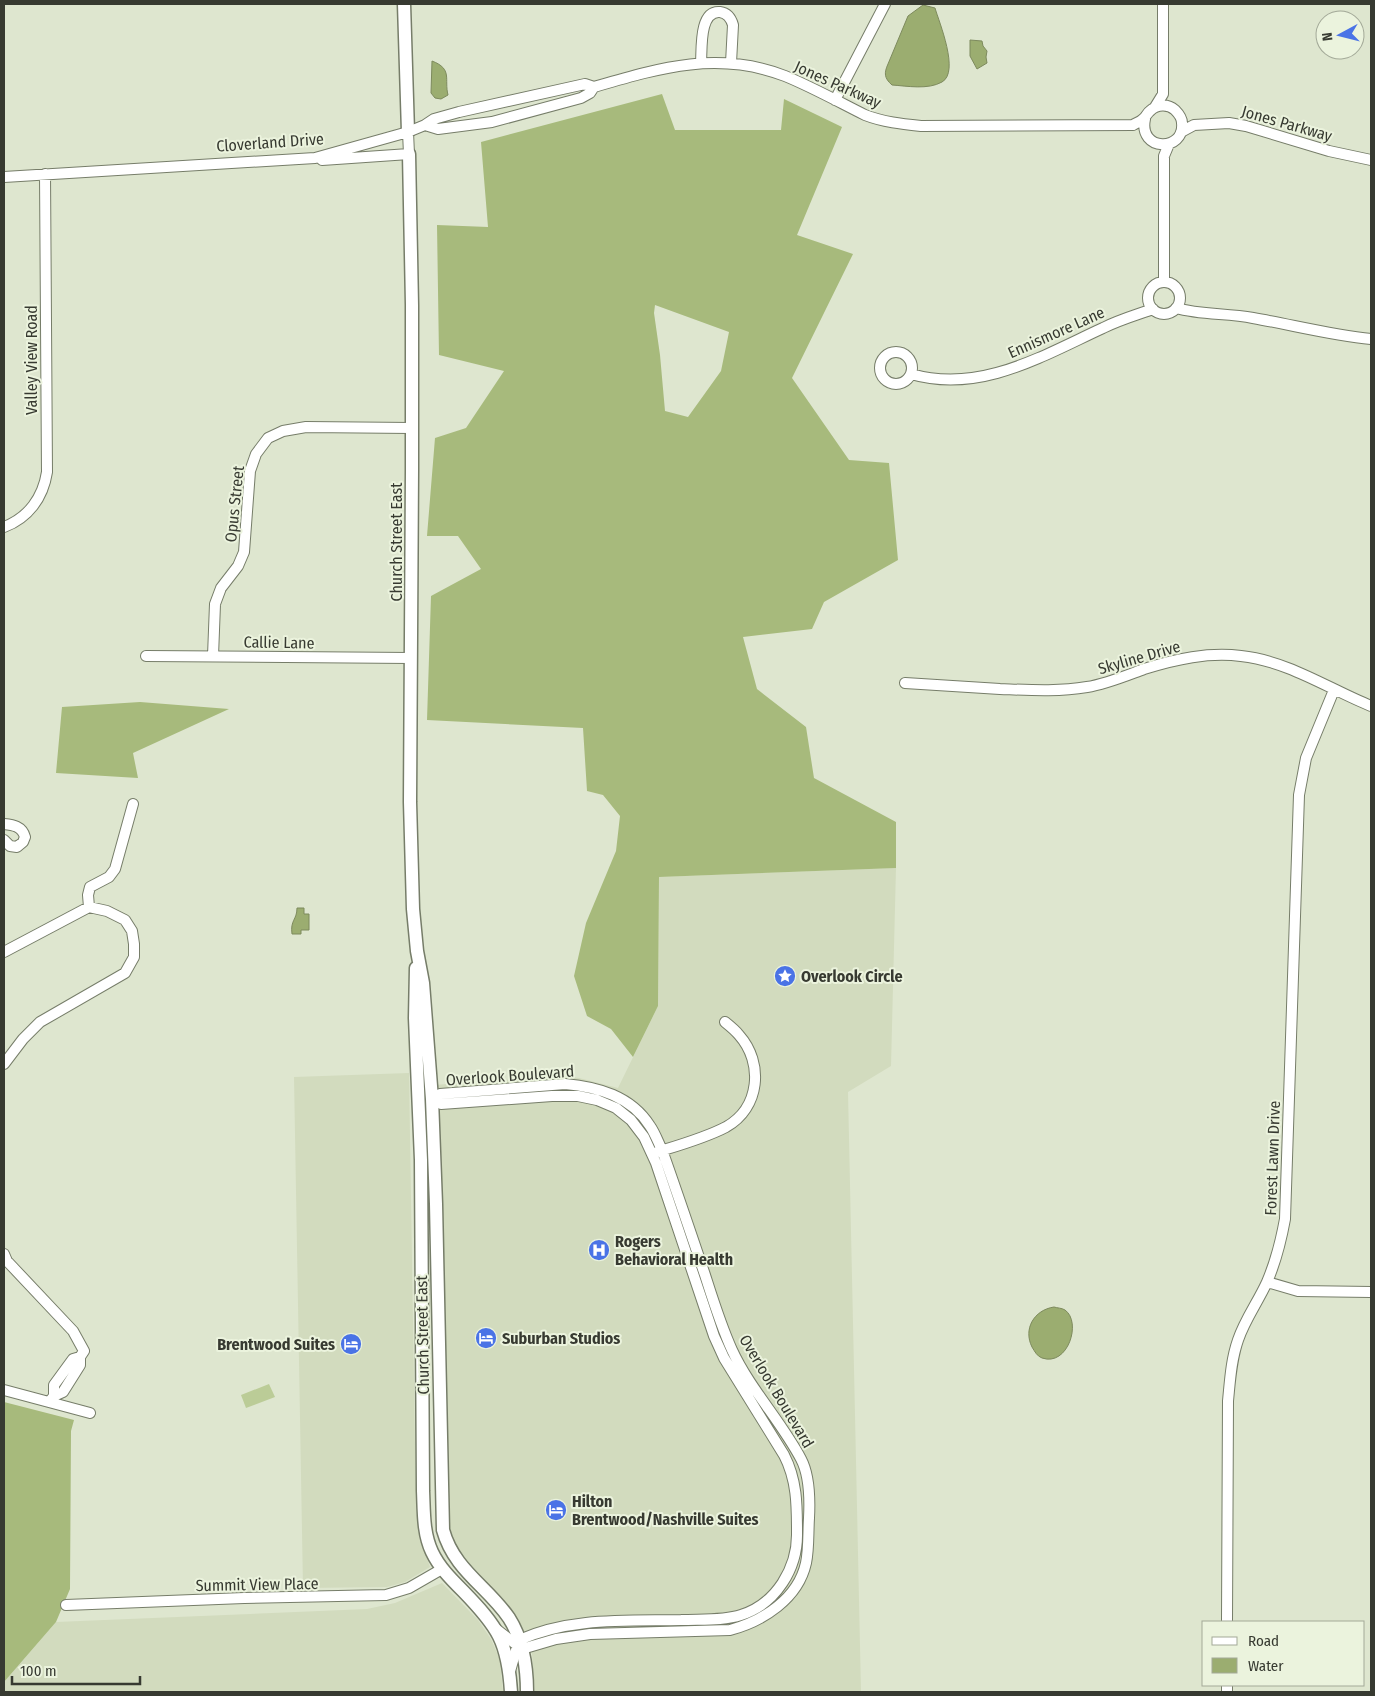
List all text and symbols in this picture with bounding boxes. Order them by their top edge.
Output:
north arrow [1315,10,1365,60]
text: N [1319,31,1337,42]
street label: Jones Parkway [791,57,885,112]
street label: Jones Parkway [1239,102,1335,146]
street label: Cloverland Drive [216,129,324,156]
street label: Ennismore Lane [1005,303,1108,362]
street label: Valley View Road [22,305,41,415]
street label: Opus Street [221,464,248,543]
street label: Church Street East [387,482,406,602]
street label: Callie Lane [243,632,315,653]
street label: Skyline Drive [1096,637,1183,678]
place icon: Overlook Circle [773,964,797,988]
place label: Overlook Circle [801,967,903,986]
street label: Overlook Boulevard [445,1062,575,1089]
street label: Forest Lawn Drive [1261,1100,1284,1216]
place label: Rogers Behavioral Health [615,1232,733,1269]
hospital icon: Rogers Behavioral Health [587,1238,611,1262]
street label: Church Street East [412,1274,433,1395]
hotel icon: Suburban Studios [474,1326,498,1350]
place label: Suburban Studios [502,1329,620,1348]
street label: Overlook Boulevard [735,1331,818,1451]
hotel icon: Brentwood Suites [339,1332,363,1356]
place label: Brentwood Suites [217,1335,335,1354]
place label: Hilton Brentwood/Nashville Suites [572,1492,759,1529]
hotel icon: Hilton Brentwood/Nashville Suites [544,1498,568,1522]
street label: Summit View Place [195,1574,319,1595]
legend [1202,1621,1365,1686]
text: Road [1248,1632,1279,1650]
scale bar [12,1654,140,1686]
text: Water [1248,1657,1284,1675]
text: 100 m [20,1662,57,1680]

